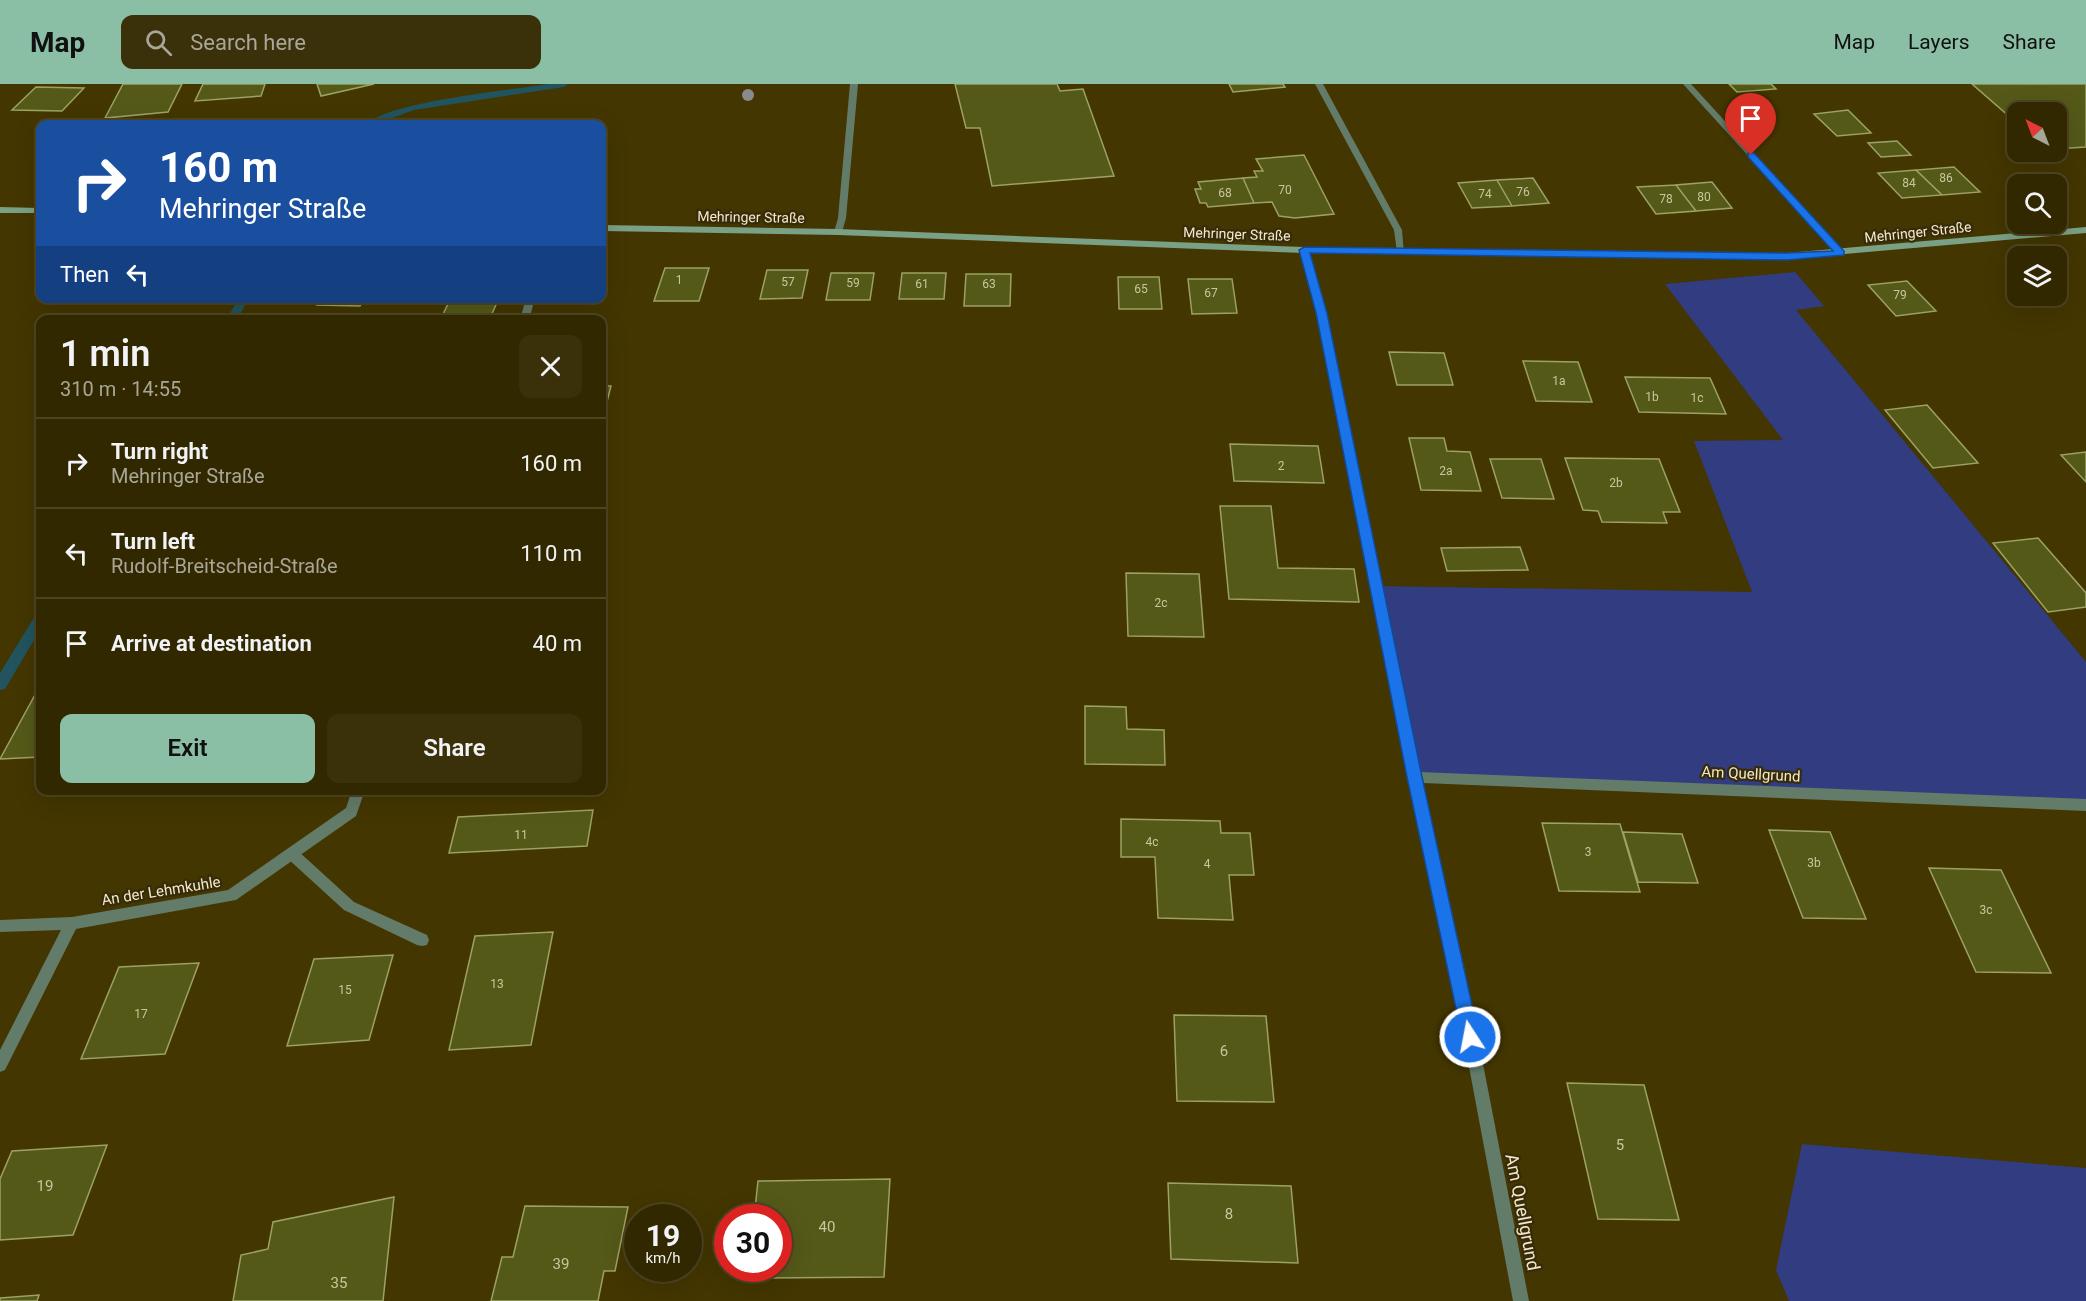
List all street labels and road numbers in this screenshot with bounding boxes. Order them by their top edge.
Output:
street label: Mehringer Straße [697,208,805,226]
street label: Mehringer Straße [1864,218,1972,246]
street label: Mehringer Straße [1183,224,1291,244]
street label: Am Quellgrund [1701,762,1801,786]
street label: An der Lehmkuhle [100,873,222,909]
street label: Am Quellgrund [1501,1152,1545,1272]

